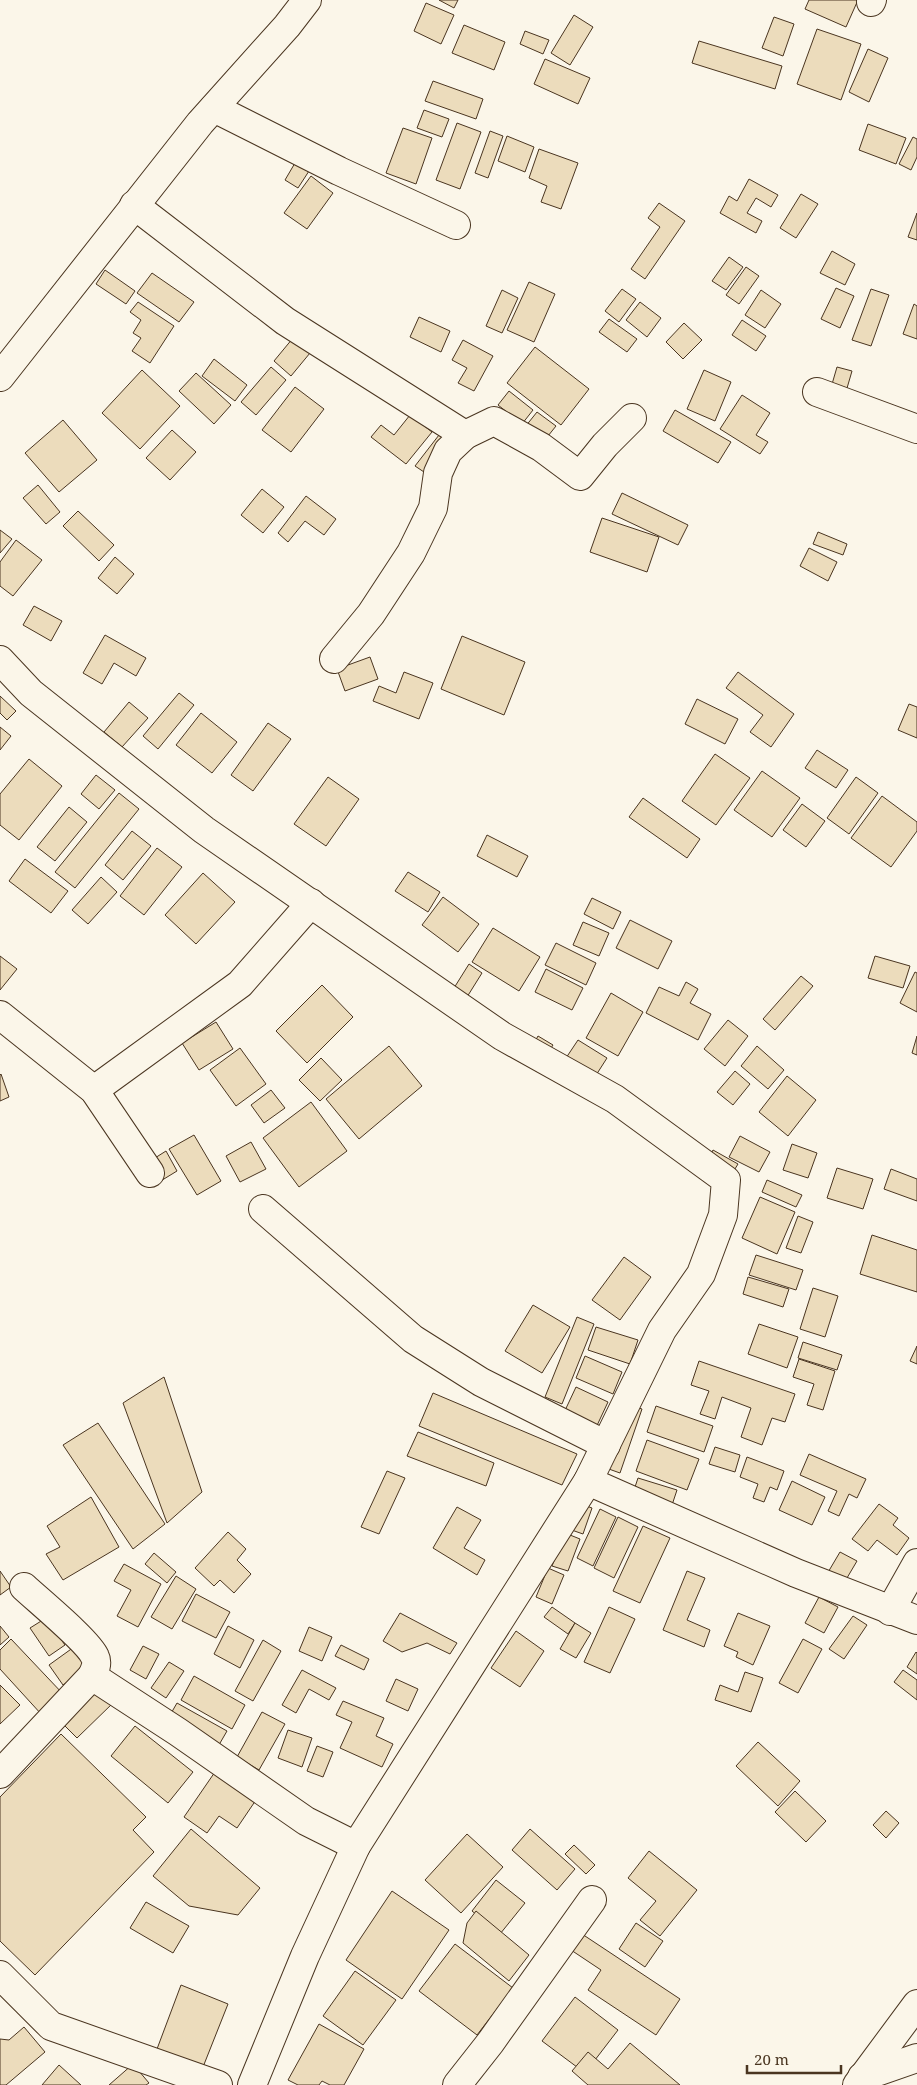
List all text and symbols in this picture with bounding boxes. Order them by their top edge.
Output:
scale bar [747,2042,841,2074]
text: 20 m [754,2049,789,2069]

